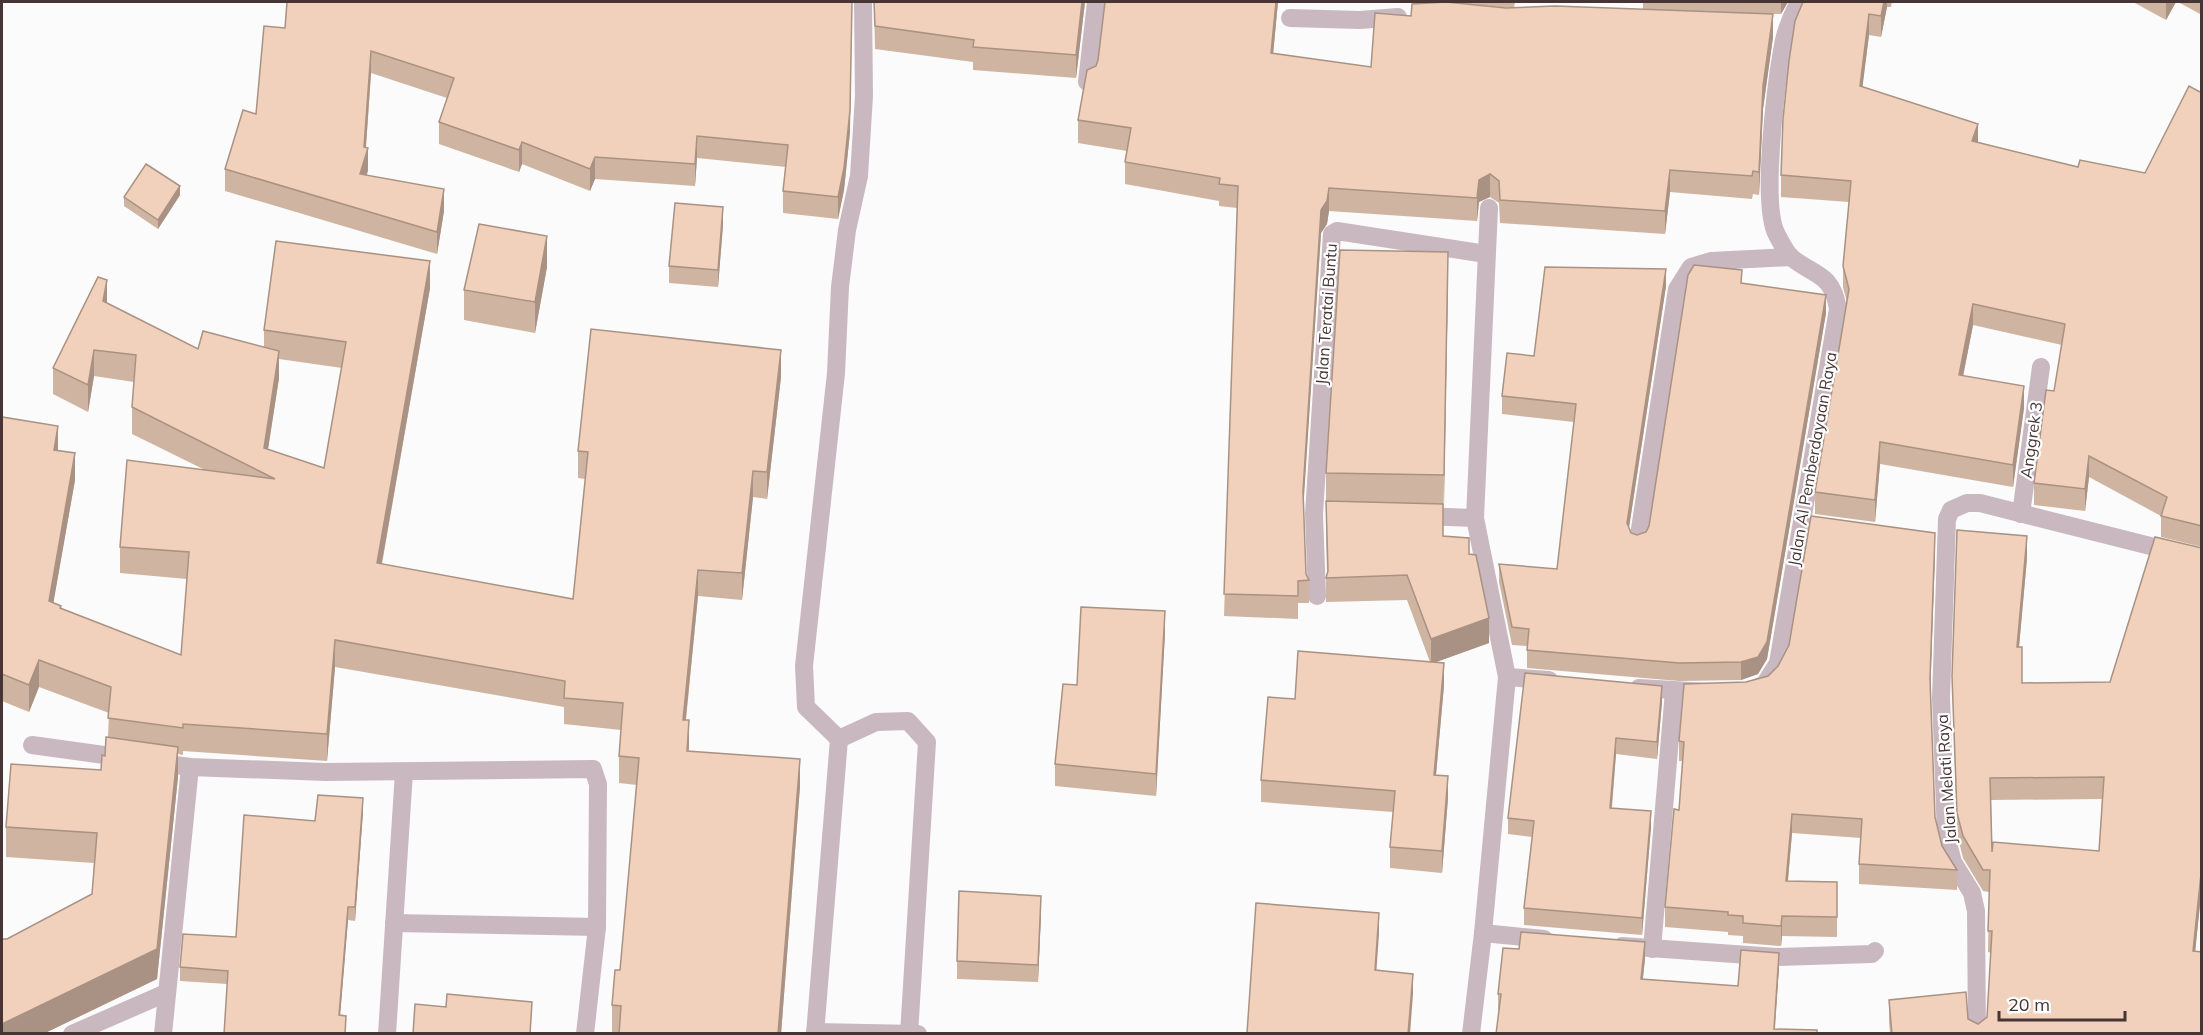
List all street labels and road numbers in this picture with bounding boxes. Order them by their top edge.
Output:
street label: Jalan Teratai Buntu [1311,243,1341,385]
street label: Jalan Al Pemberdayaan Raya [1783,350,1841,568]
street label: Anggrek 3 [2016,401,2046,479]
street label: Jalan Melati Raya [1931,714,1961,844]

